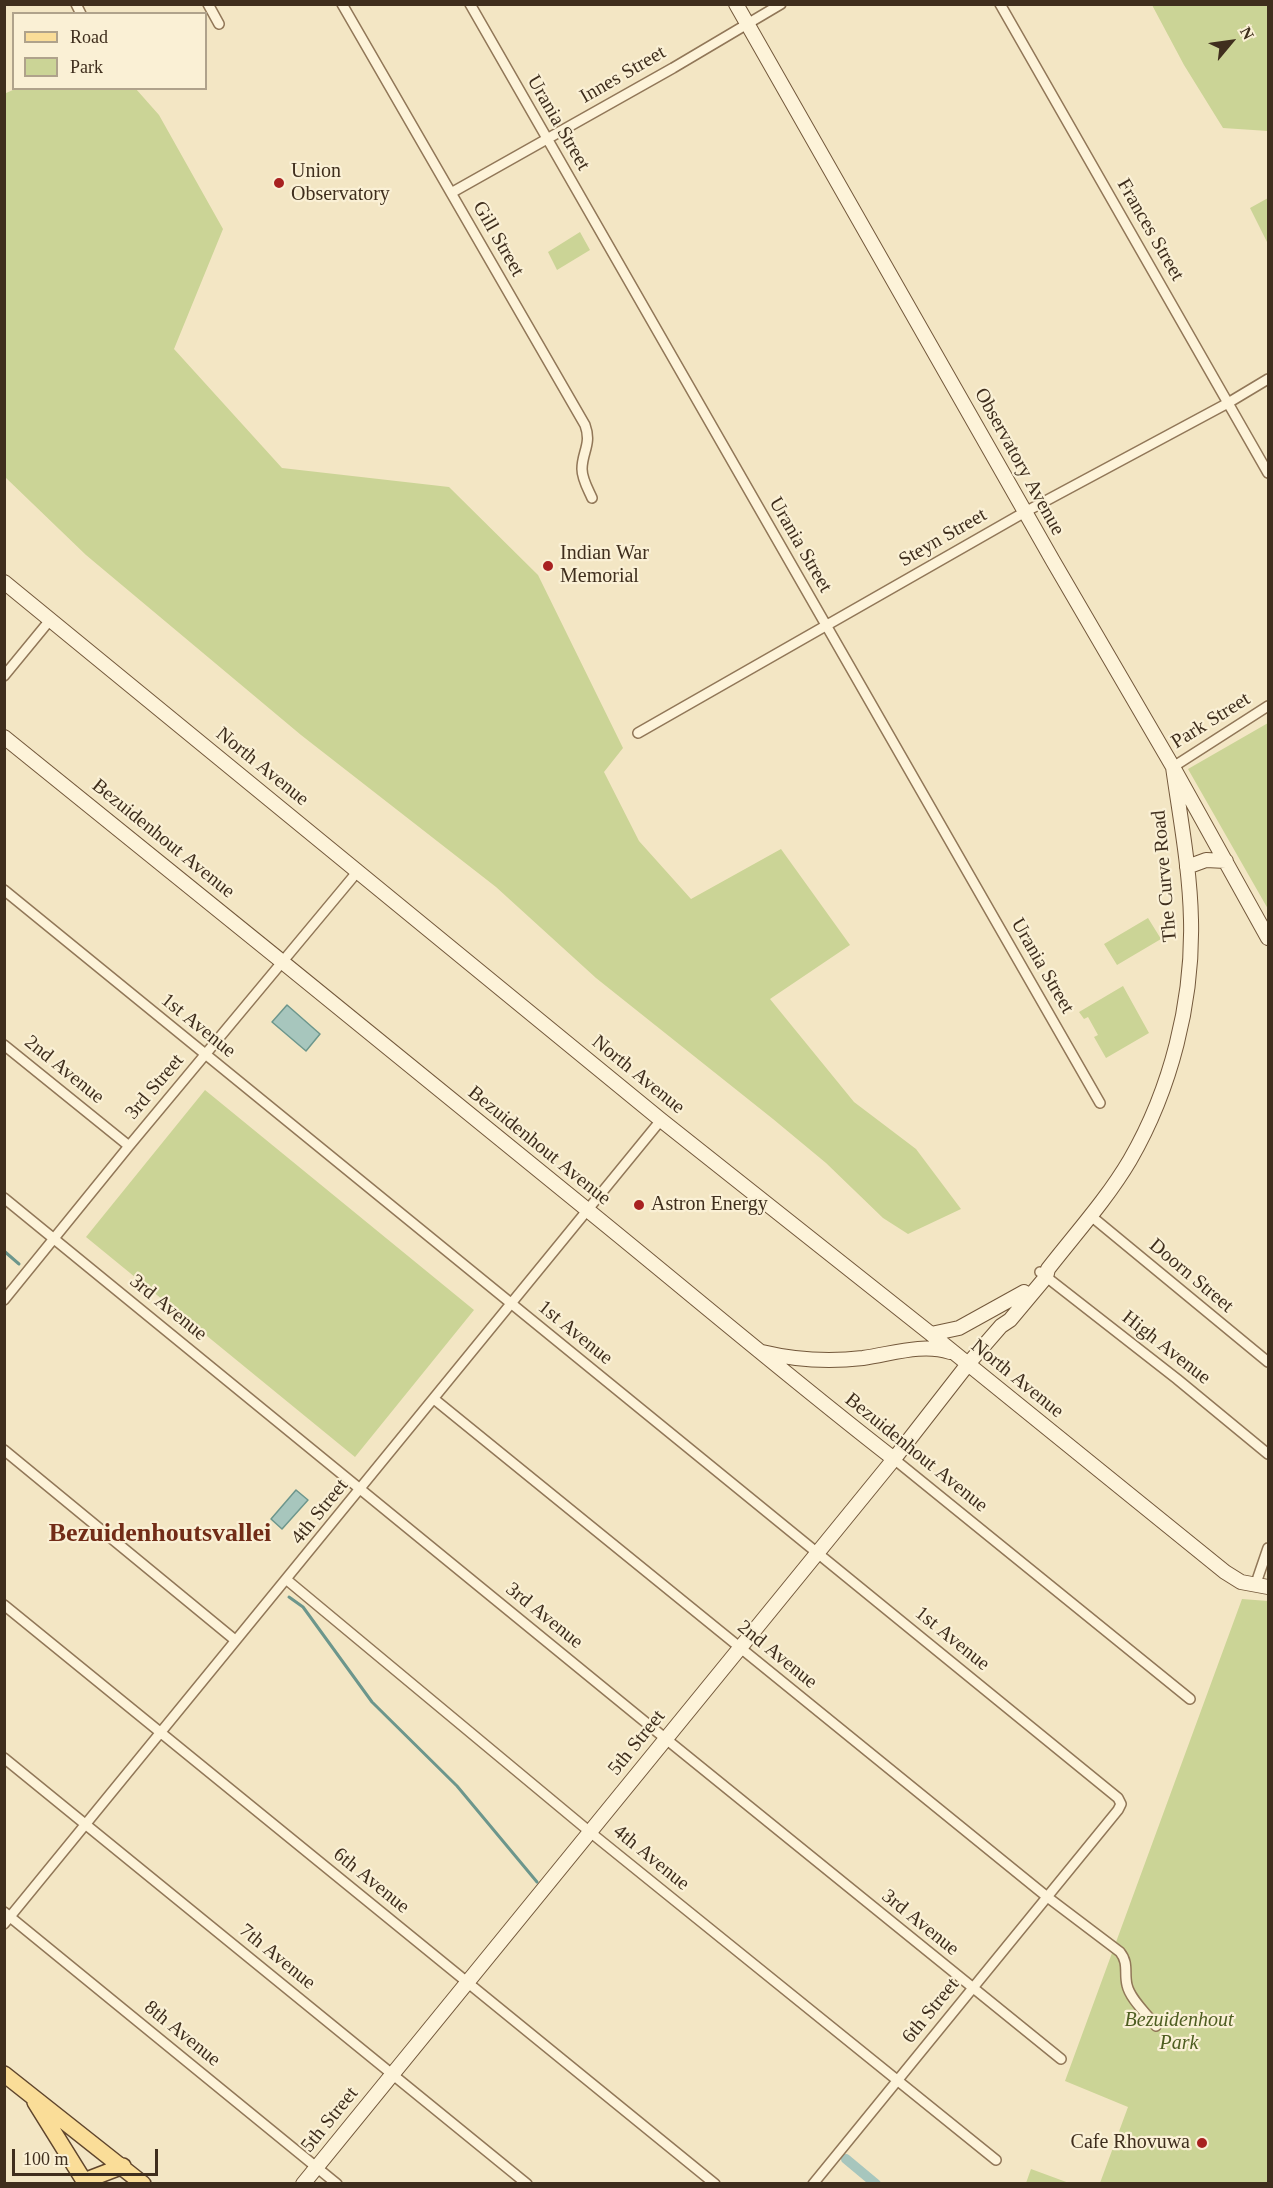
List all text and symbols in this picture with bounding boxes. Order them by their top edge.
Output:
legend [12,12,207,90]
north arrow [1201,12,1261,72]
text: N [1237,24,1257,42]
text: Road [70,27,108,47]
street label: Innes Street [576,41,670,109]
text: Park [70,57,103,77]
street label: Urania Street [521,71,595,175]
place label: Union Observatory [291,160,390,207]
street label: Frances Street [1111,175,1189,285]
marker: Union Observatory [272,176,286,190]
street label: Gill Street [467,197,529,281]
street label: Observatory Avenue [969,384,1069,540]
street label: Urania Street [763,493,837,597]
street label: Steyn Street [895,503,991,573]
place label: Indian War Memorial [560,542,649,589]
marker: Indian War Memorial [541,559,555,573]
street label: Park Street [1167,687,1255,755]
street label: North Avenue [211,722,313,812]
street label: Bezuidenhout Avenue [87,774,239,904]
street label: The Curve Road [1147,809,1183,943]
street label: Urania Street [1005,914,1079,1018]
street label: 1st Avenue [156,989,240,1063]
street label: North Avenue [587,1030,689,1120]
street label: 2nd Avenue [19,1031,109,1109]
street label: 3rd Street [121,1049,189,1125]
street label: Bezuidenhout Avenue [463,1081,615,1211]
place label: Astron Energy [651,1193,768,1217]
marker: Astron Energy [632,1198,646,1212]
street label: Doorn Street [1144,1234,1238,1318]
street label: 3rd Avenue [125,1270,211,1346]
street label: 1st Avenue [533,1296,617,1370]
street label: High Avenue [1117,1306,1215,1390]
street label: North Avenue [966,1334,1068,1424]
street label: Bezuidenhout Avenue [840,1388,992,1518]
street label: 4th Street [286,1474,354,1550]
district label: Bezuidenhoutsvallei [49,1518,271,1550]
street label: 3rd Avenue [501,1578,587,1654]
street label: 1st Avenue [910,1602,994,1676]
street label: 2nd Avenue [732,1616,822,1694]
street label: 5th Street [603,1705,671,1781]
street label: 4th Avenue [608,1820,694,1896]
street label: 6th Avenue [328,1843,414,1919]
street label: 3rd Avenue [877,1885,963,1961]
street label: 7th Avenue [234,1919,320,1995]
street label: 6th Street [897,1973,965,2049]
street label: 8th Avenue [139,1996,225,2072]
park label: Bezuidenhout Park [1125,2009,1233,2056]
street label: 5th Street [296,2082,364,2158]
place label: Cafe Rhovuwa [1071,2131,1190,2155]
marker: Cafe Rhovuwa [1195,2136,1209,2150]
scale bar [15,2137,160,2175]
text: 100 m [23,2149,69,2169]

